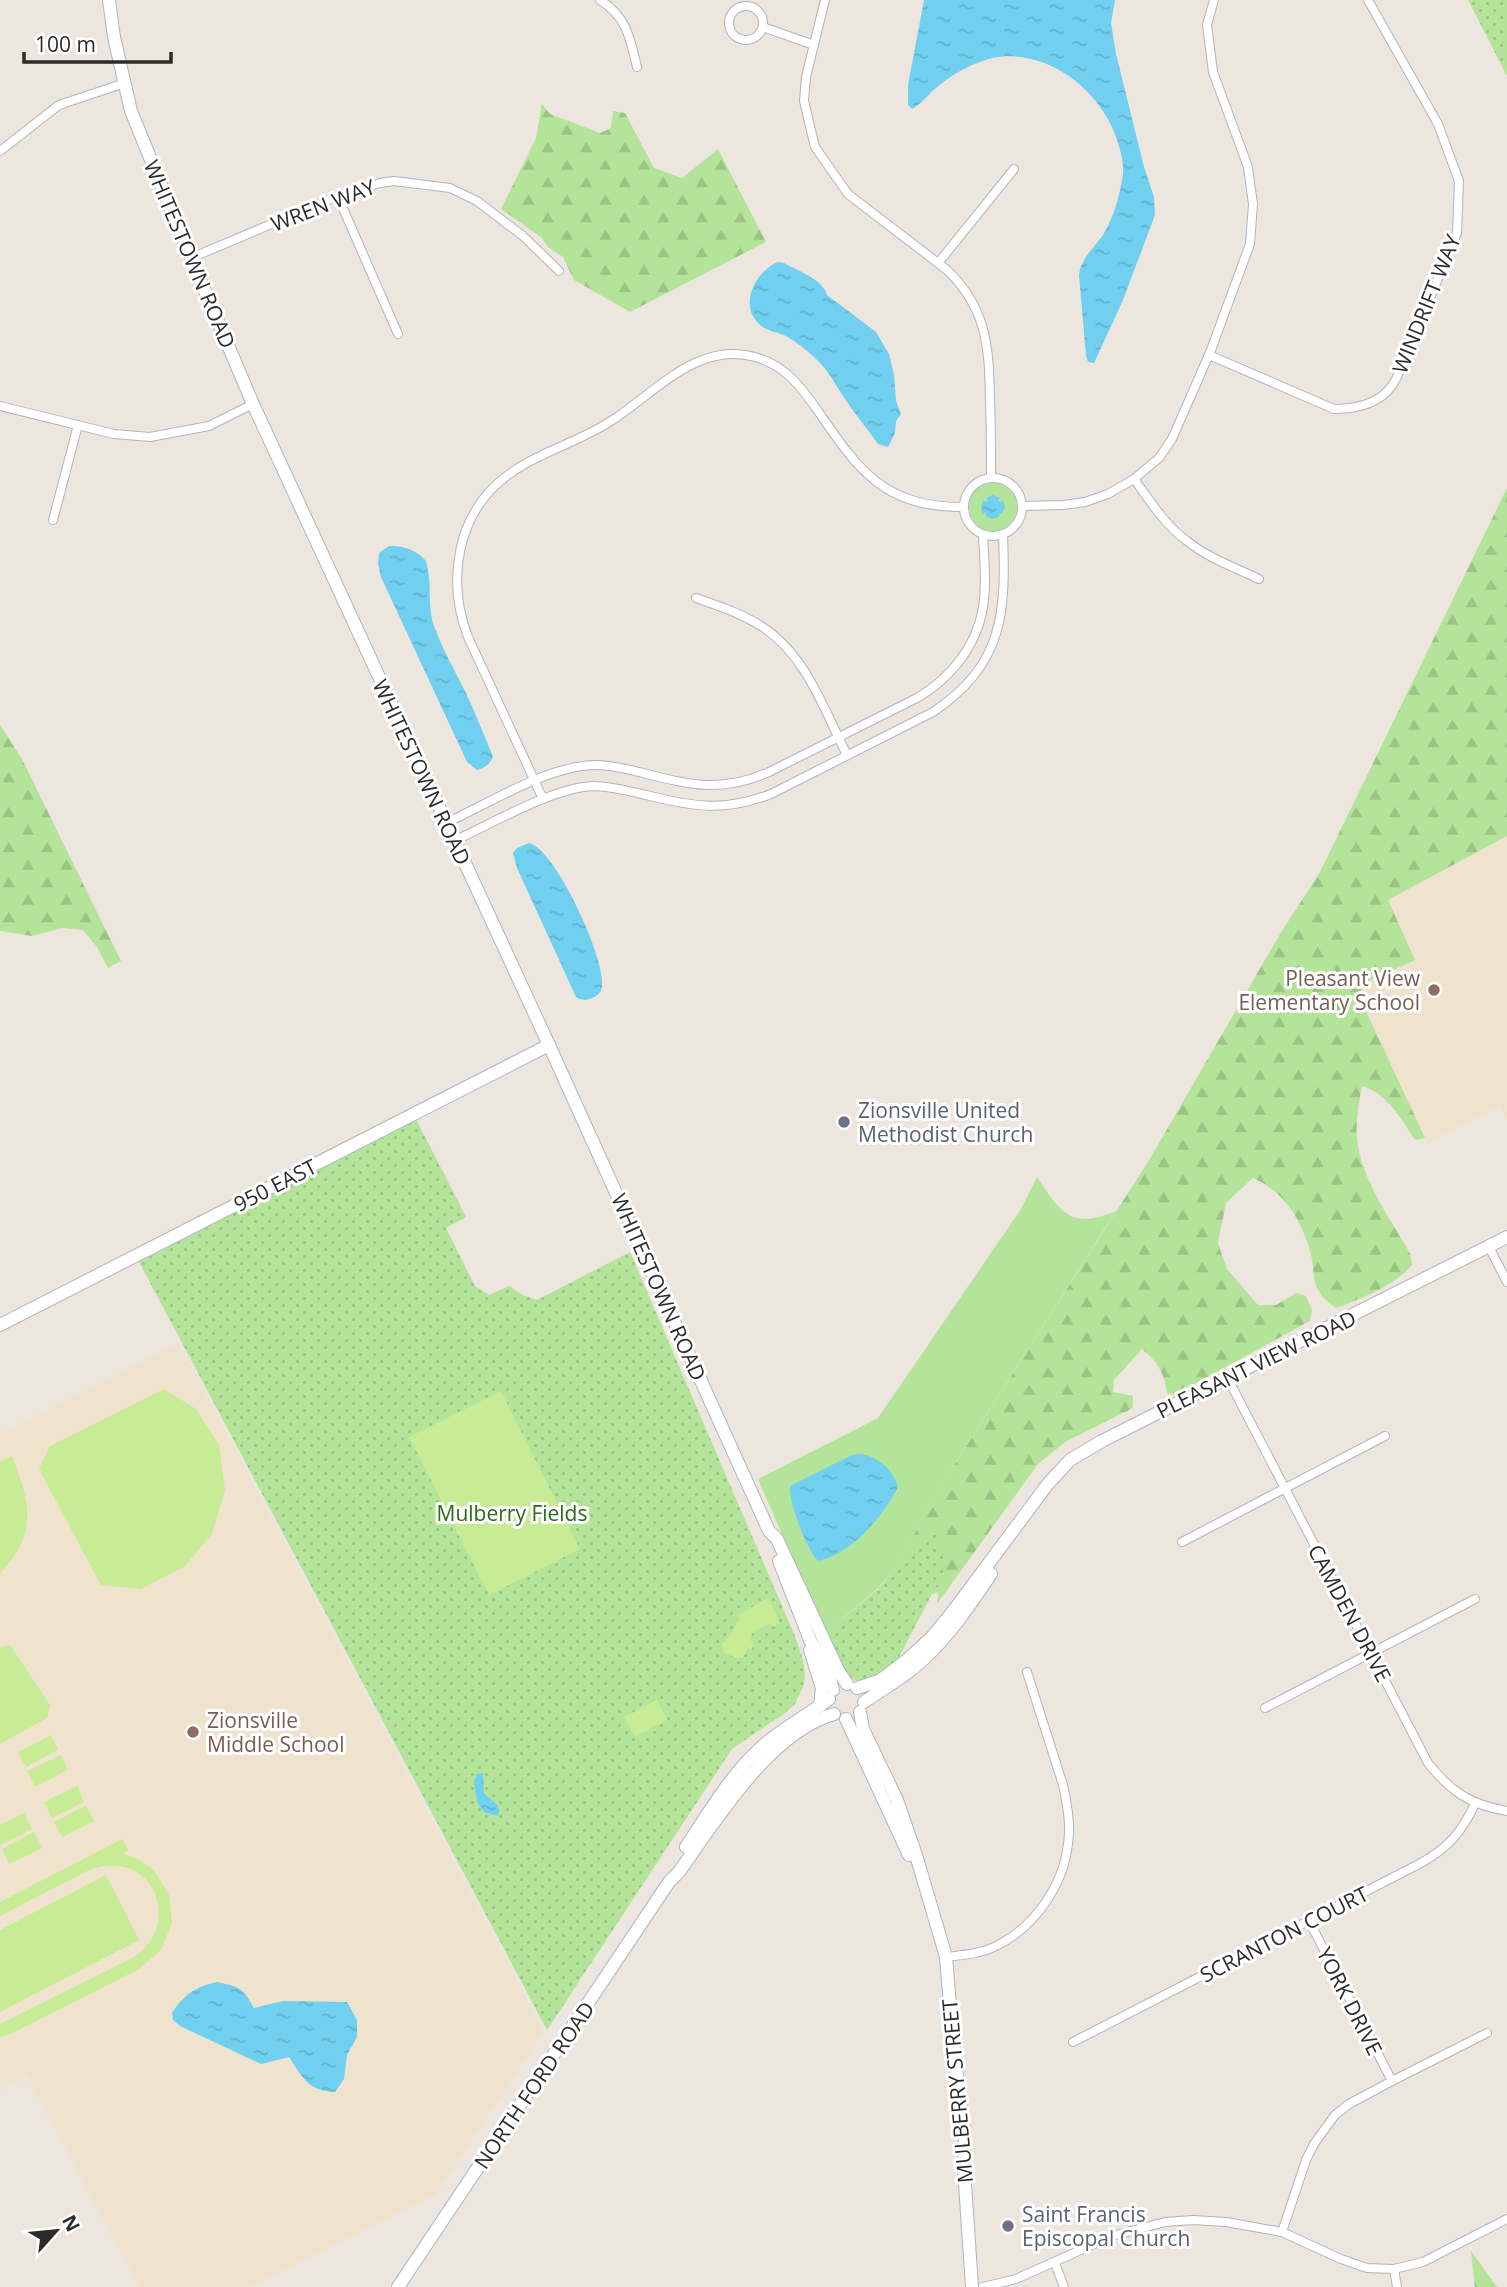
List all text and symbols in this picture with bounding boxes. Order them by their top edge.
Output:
scale bar [24,21,172,65]
text: 100 m [35,30,96,58]
street label: WHITESTOWN ROAD [138,156,242,352]
street label: WREN WAY [267,172,379,238]
street label: WINDRIFT WAY [1385,230,1467,378]
street label: WHITESTOWN ROAD [367,675,477,869]
place label: Pleasant View Elementary School [1238,964,1421,1016]
marker: Pleasant View Elementary School [1426,982,1442,998]
place label: Zionsville United Methodist Church [858,1096,1033,1148]
marker: Zionsville United Methodist Church [836,1114,852,1130]
street label: 950 EAST [229,1152,322,1218]
street label: WHITESTOWN ROAD [605,1189,713,1385]
street label: PLEASANT VIEW ROAD [1151,1303,1361,1425]
park label: Mulberry Fields [437,1499,587,1527]
street label: CAMDEN DRIVE [1302,1539,1398,1687]
place label: Zionsville Middle School [207,1706,344,1758]
marker: Zionsville Middle School [185,1724,201,1740]
street label: SCRANTON COURT [1195,1879,1373,1989]
street label: YORK DRIVE [1311,1942,1389,2060]
street label: NORTH FORD ROAD [468,1996,600,2174]
street label: MULBERRY STREET [935,1997,979,2184]
north arrow [21,2196,91,2266]
place label: Saint Francis Episcopal Church [1022,2200,1190,2252]
text: N [56,2210,86,2236]
marker: Saint Francis Episcopal Church [1000,2218,1016,2234]

